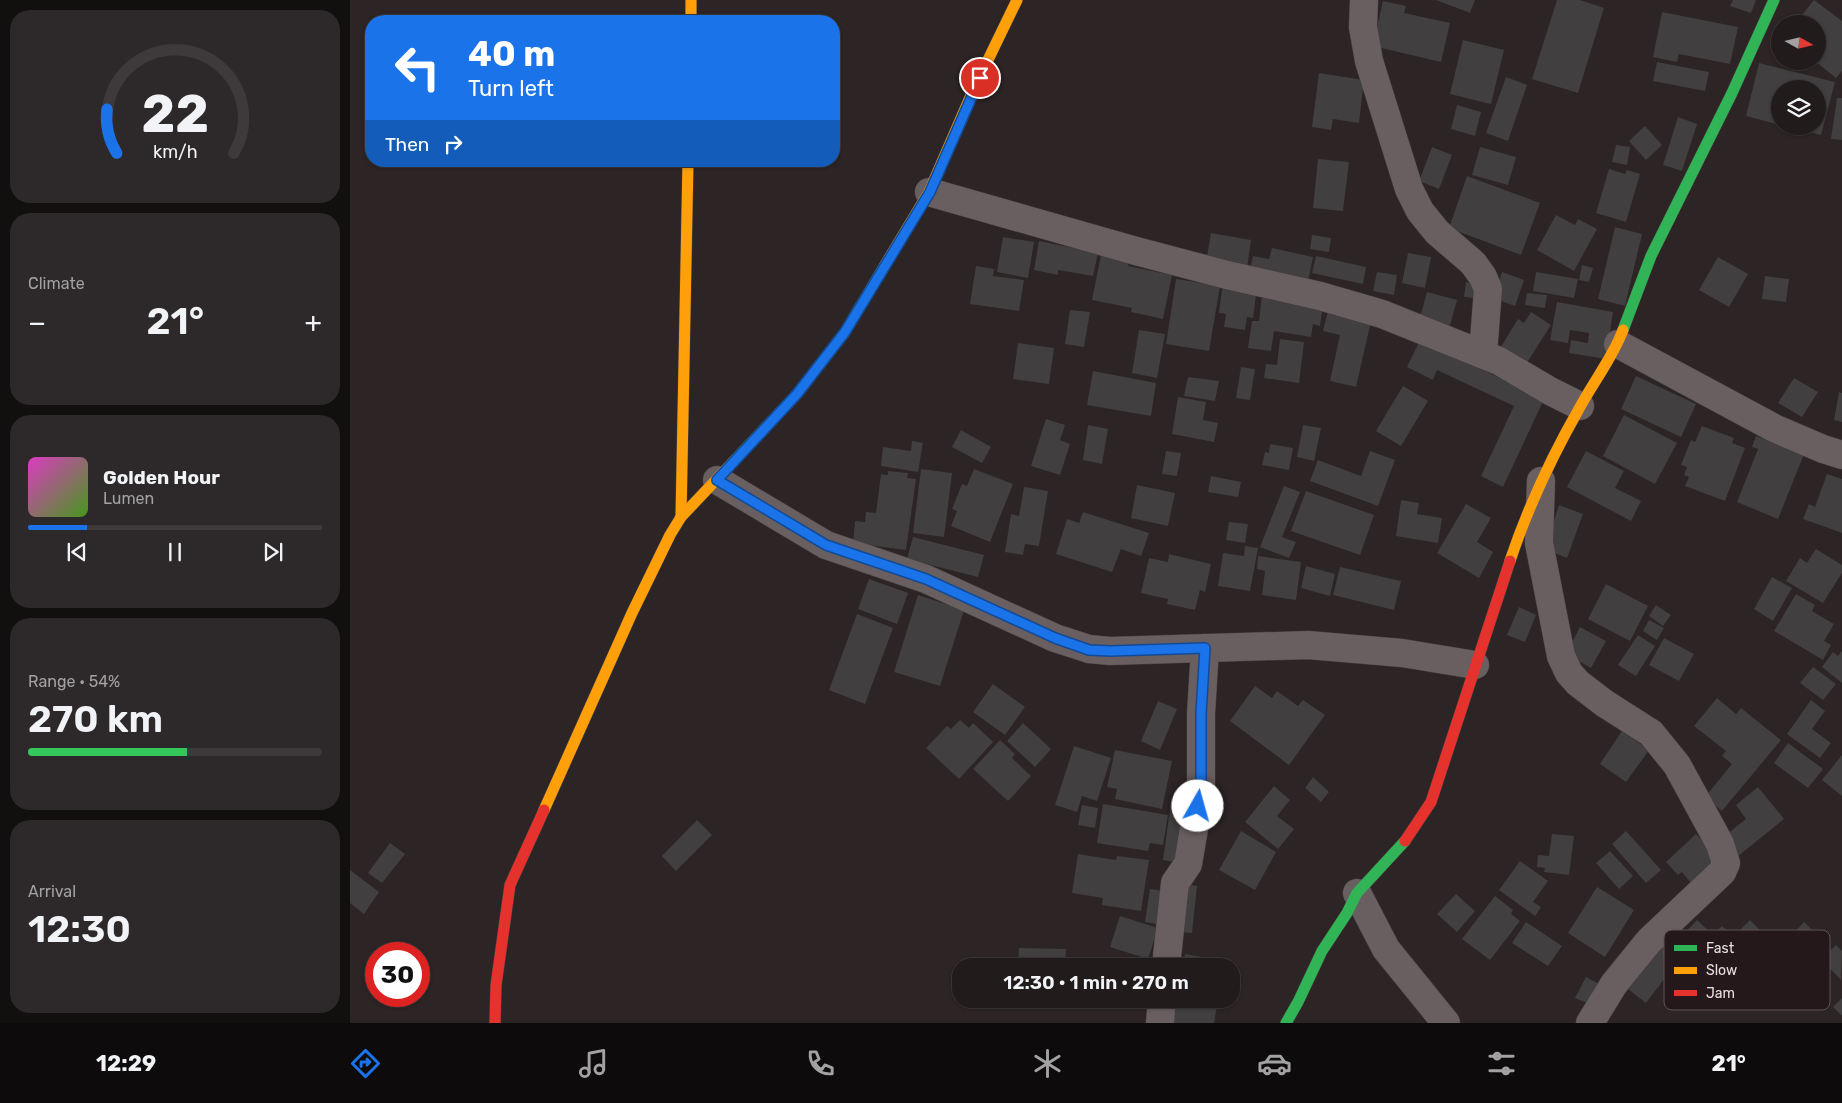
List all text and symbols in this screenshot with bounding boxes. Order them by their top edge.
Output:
north arrow [1771,15,1826,70]
map controls [1771,15,1826,135]
text: 40 m [468,33,555,75]
icon: left [385,35,450,100]
pin [959,57,1001,99]
icon: arrive [966,64,994,92]
text: Turn left [468,75,554,102]
button: layers [1771,80,1826,135]
text: 22 [141,83,209,145]
icon: right [439,130,467,158]
text: Then [385,133,429,156]
text: km/h [153,141,197,162]
text: Climate [28,274,85,293]
text: 21° [147,298,204,344]
text: − [28,306,46,339]
text: + [305,306,322,339]
text: Golden Hour [103,466,220,489]
text: Lumen [103,489,154,508]
icon: previous [63,538,91,566]
icon: pause [161,538,189,566]
icon: next [259,538,287,566]
text: Range · 54% [28,672,120,691]
text: 270 km [28,696,163,742]
position arrow [1171,779,1223,831]
text: Arrival [28,882,76,901]
text: 12:30 [28,906,131,952]
legend [1664,930,1830,1010]
text: Fast [1706,940,1735,957]
speed limit sign: 30 [365,942,430,1007]
text: Slow [1706,962,1737,979]
text: 12:30 · 1 min · 270 m [1003,971,1189,994]
text: Jam [1706,985,1735,1002]
icon: directions [348,1046,383,1081]
icon: music [576,1046,611,1081]
icon: phone [803,1046,838,1081]
icon: climate [1030,1046,1065,1081]
icon: car [1257,1046,1292,1081]
icon: filters [1484,1046,1519,1081]
text: 12:29 [96,1050,156,1077]
text: 21° [1712,1050,1746,1077]

